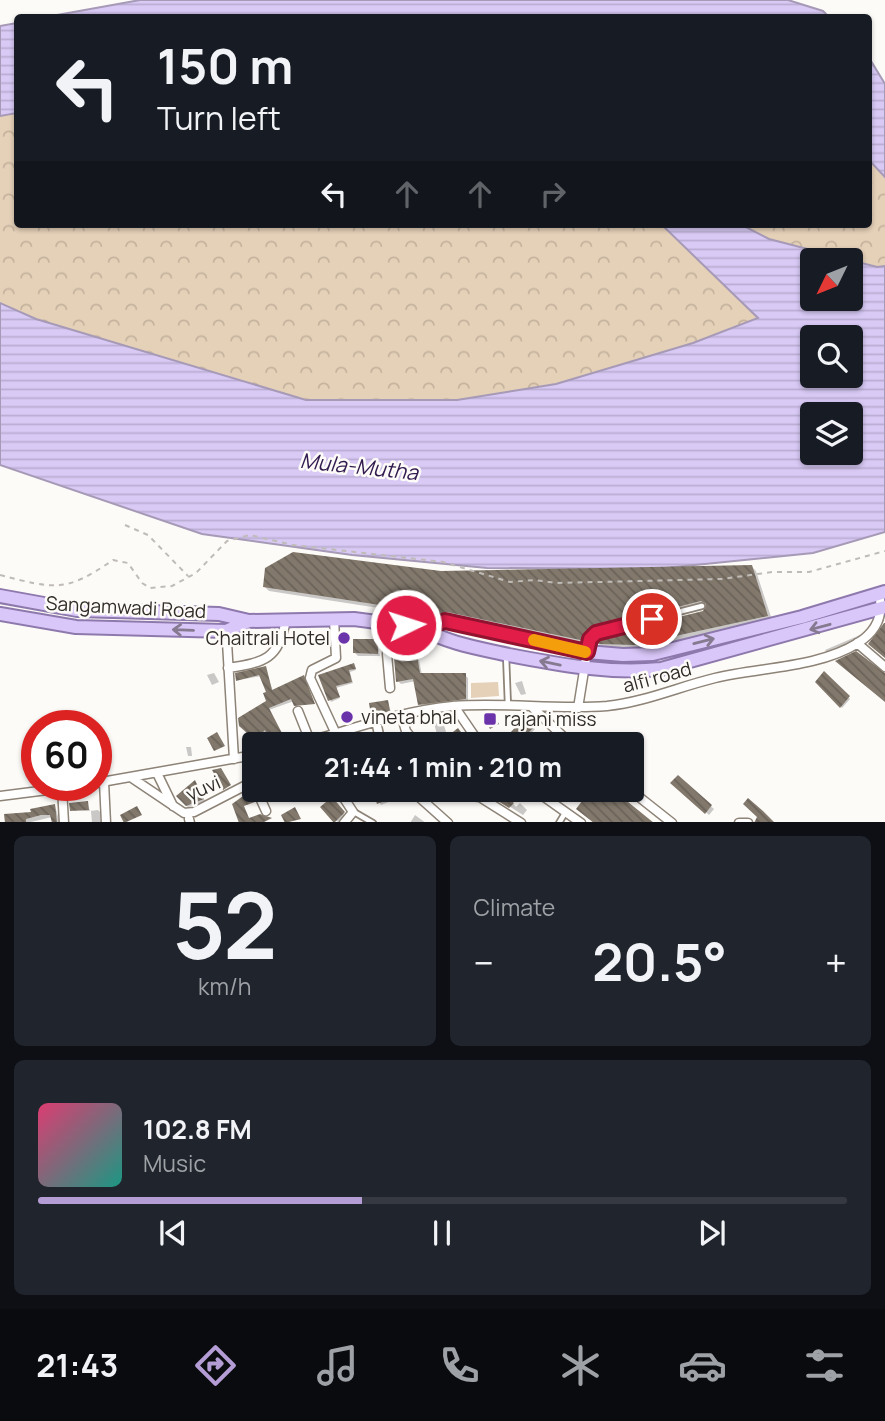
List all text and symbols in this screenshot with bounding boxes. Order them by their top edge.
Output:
text: 150 m [157,32,293,99]
icon: left [42,42,133,133]
text: Turn left [157,96,281,140]
icon: left [315,175,353,213]
icon: ahead [388,175,426,213]
icon: ahead [461,175,499,213]
icon: right [534,175,572,213]
north arrow [800,248,863,312]
map controls [800,248,863,465]
button: search [800,325,863,388]
button: layers [800,402,863,465]
water label: Mula-Mutha [299,446,421,486]
position arrow [369,588,443,662]
pin [622,589,682,649]
street label: Sangamwadi Road [45,590,207,624]
icon: arrive [633,600,671,638]
one-way arrow [809,621,832,634]
one-way arrow [171,624,194,637]
place label: Chaitrali Hotel [206,625,330,651]
marker: Chaitrali Hotel [336,630,352,646]
one-way arrow [693,634,715,647]
street label: alfi road [620,655,694,699]
one-way arrow [539,656,562,670]
place label: vineta bhal [361,704,457,730]
place label: rajani miss [504,706,596,732]
marker: vineta bhal [339,709,355,725]
speed limit sign: 60 [21,710,112,801]
marker: rajani miss [482,711,498,727]
text: 21:44 · 1 min · 210 m [324,749,562,785]
street label: yuvi [182,769,224,807]
text: 52 [172,862,277,986]
text: Climate [474,891,555,923]
text: 20.5° [592,926,727,997]
text: − [474,936,494,988]
text: + [825,936,847,988]
text: km/h [198,970,252,1002]
text: 102.8 FM [143,1111,252,1147]
text: Music [143,1147,206,1179]
icon: previous [154,1214,192,1252]
icon: pause [423,1214,461,1252]
icon: next [693,1214,731,1252]
icon: directions [191,1341,240,1390]
icon: music [313,1341,362,1390]
icon: phone [435,1341,484,1390]
icon: climate [556,1341,605,1390]
icon: car [678,1341,727,1390]
icon: filters [800,1341,849,1390]
text: 21:43 [36,1343,118,1387]

